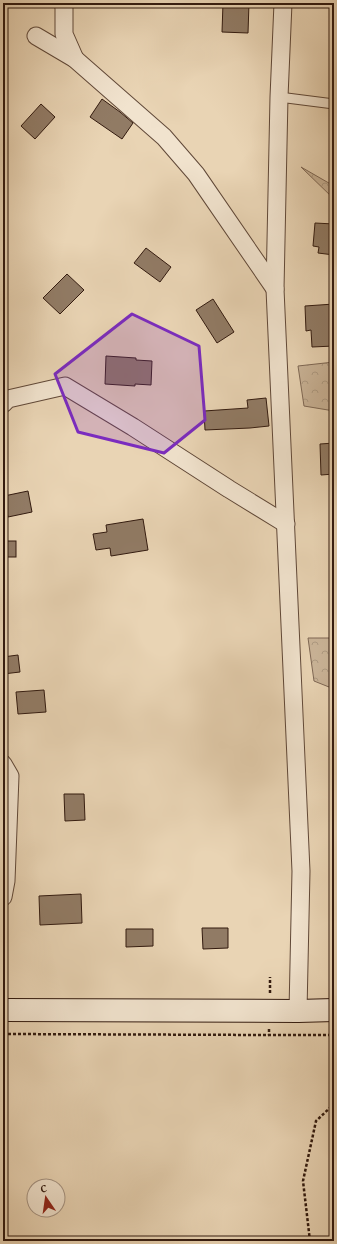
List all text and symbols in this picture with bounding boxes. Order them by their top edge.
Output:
north arrow [26,1178,66,1218]
text: С [39,1180,49,1197]

